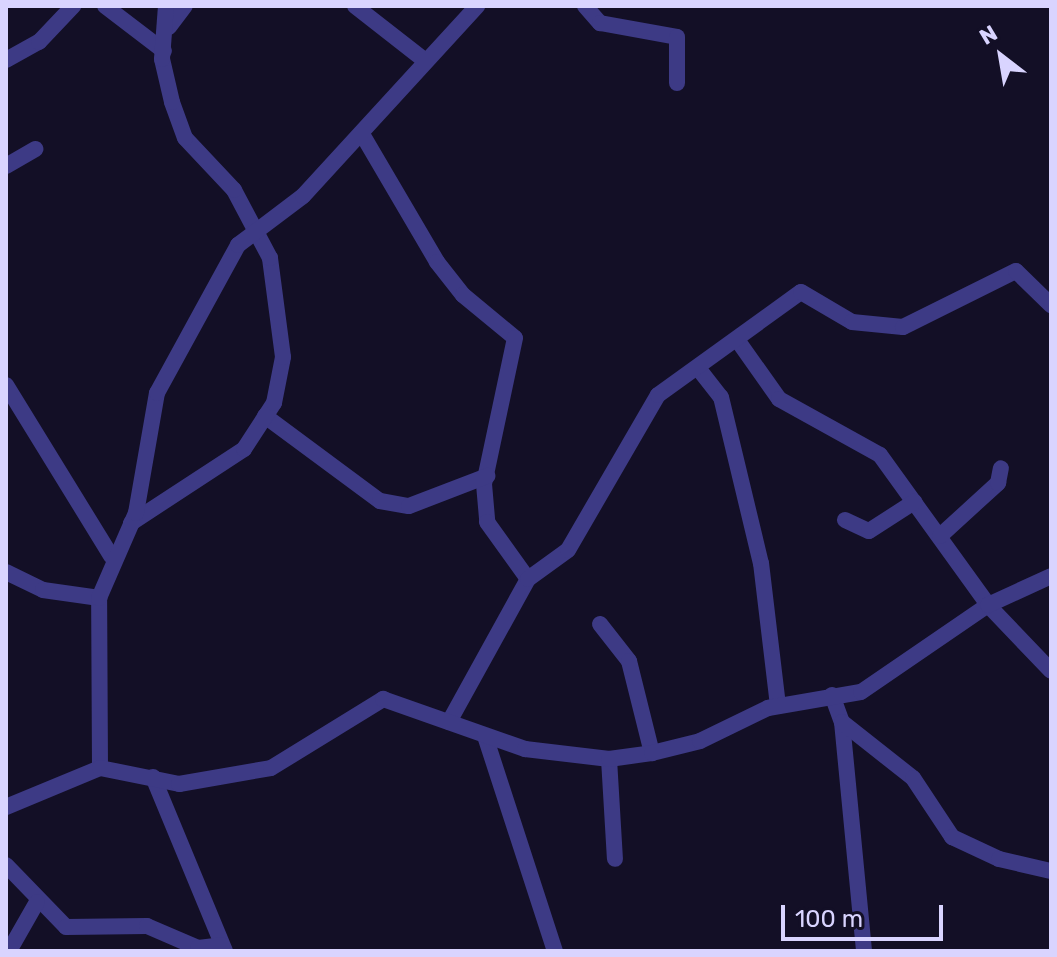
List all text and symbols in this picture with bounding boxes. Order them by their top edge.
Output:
north arrow [961,16,1041,96]
text: N [975,19,1002,51]
scale bar [785,889,947,939]
text: 100 m [795,905,863,933]

